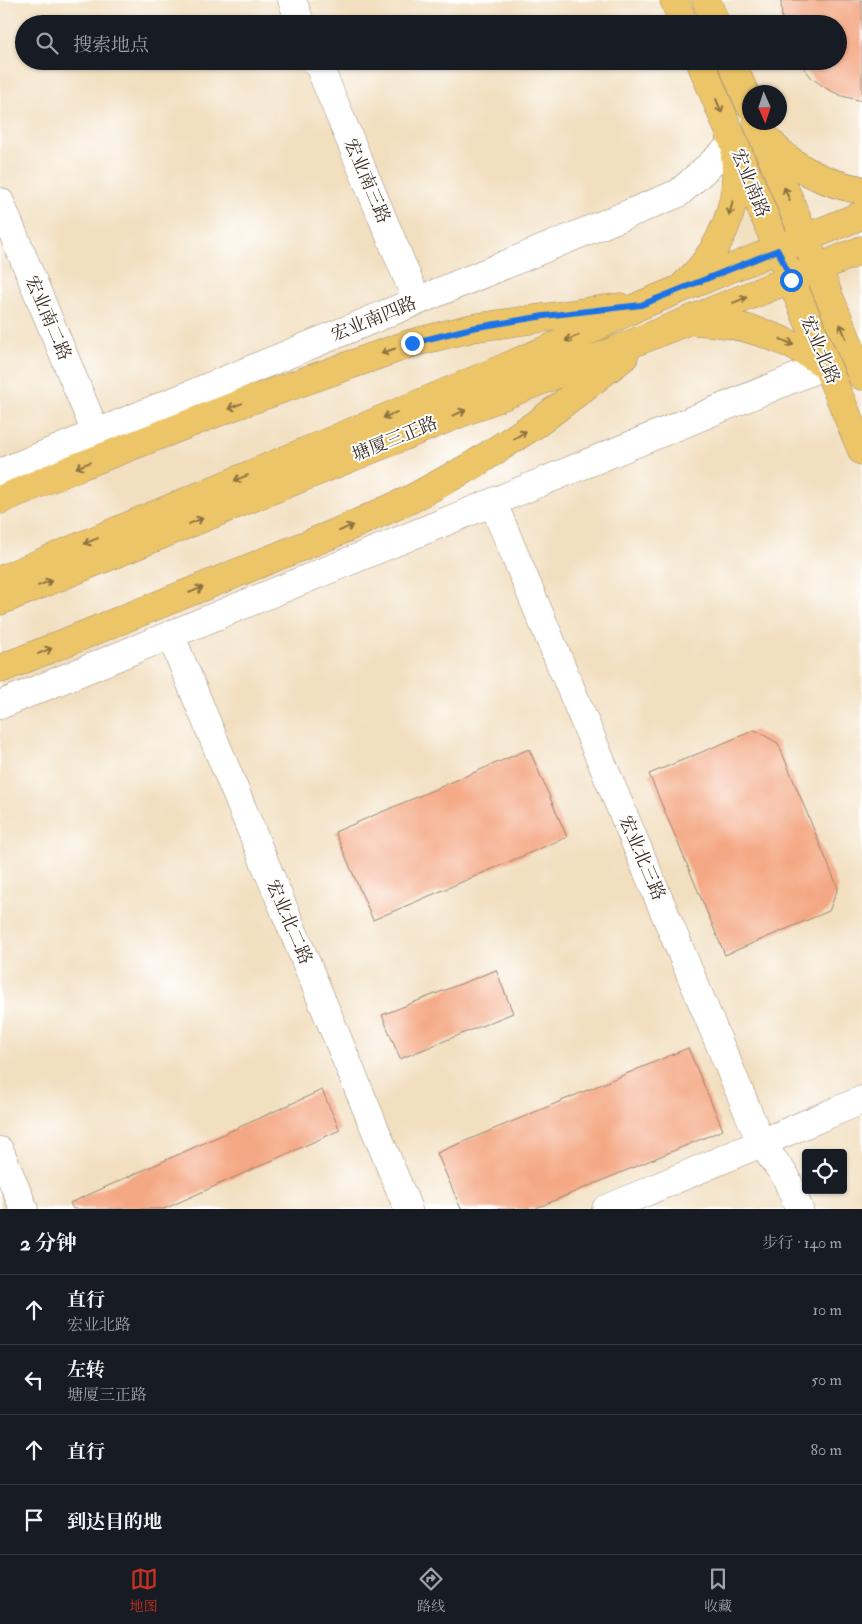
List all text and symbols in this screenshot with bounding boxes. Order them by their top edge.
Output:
search box [15,15,847,70]
icon: search [33,29,61,57]
text: 搜索地点 [73,33,149,57]
north arrow [742,85,787,130]
one-way arrow [714,98,724,113]
street label: 宏业南三路 [339,135,395,227]
street label: 宏业南路 [726,145,774,221]
one-way arrow [781,187,791,202]
one-way arrow [726,200,735,216]
route start [780,269,803,292]
street label: 宏业南二路 [20,272,76,364]
street label: 宏业南四路 [328,291,420,347]
one-way arrow [732,295,747,305]
street label: 宏业北路 [795,312,845,388]
one-way arrow [838,324,848,339]
route end [401,332,424,355]
one-way arrow [565,334,580,344]
one-way arrow [779,338,794,347]
one-way arrow [380,347,396,357]
one-way arrow [227,402,243,411]
one-way arrow [451,408,466,417]
one-way arrow [383,410,398,420]
street label: 塘厦三正路 [349,411,441,467]
one-way arrow [512,429,526,439]
one-way arrow [76,461,91,470]
one-way arrow [234,474,249,484]
one-way arrow [187,516,203,525]
one-way arrow [338,522,353,532]
one-way arrow [84,537,99,547]
one-way arrow [37,577,52,587]
one-way arrow [188,584,203,594]
one-way arrow [38,646,53,655]
street label: 宏业北三路 [614,812,670,904]
street label: 宏业北二路 [261,876,317,968]
map controls [802,1149,847,1194]
button: locate [802,1149,847,1194]
text: 2 分钟 [20,1230,77,1257]
text: 步行 · 140 m [762,1233,842,1253]
text: 直行 [67,1288,105,1312]
icon: ahead [20,1296,48,1324]
text: 10 m [812,1300,842,1320]
text: 宏业北路 [67,1315,131,1335]
text: 左转 [67,1358,105,1382]
icon: left [20,1366,48,1394]
text: 50 m [811,1370,842,1390]
text: 塘厦三正路 [67,1385,147,1405]
icon: ahead [20,1436,48,1464]
text: 直行 [67,1440,105,1464]
text: 80 m [811,1440,842,1460]
icon: arrive [20,1506,48,1534]
text: 到达目的地 [67,1510,162,1534]
tab: 地图 [130,1565,158,1615]
tab: 路线 [417,1565,445,1615]
tab: 收藏 [704,1565,732,1615]

